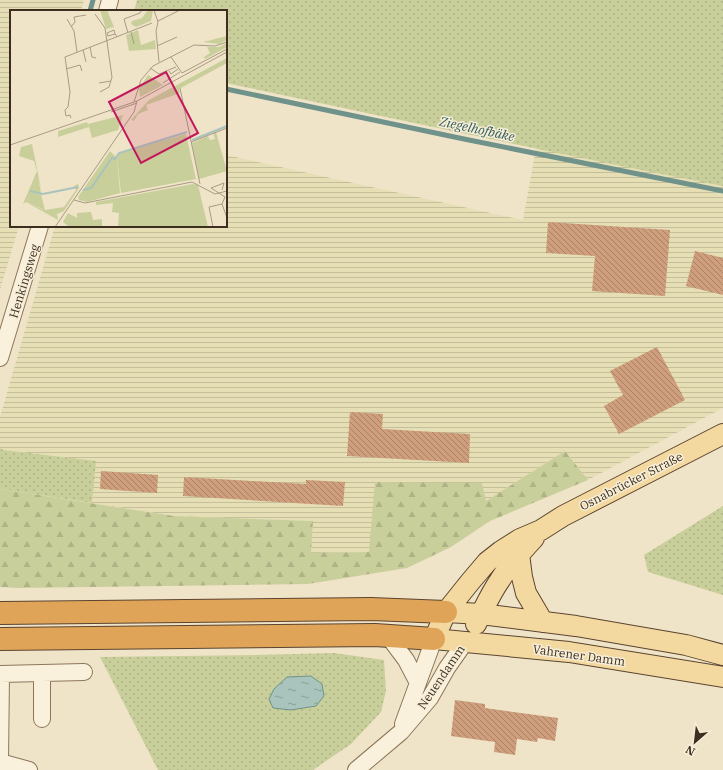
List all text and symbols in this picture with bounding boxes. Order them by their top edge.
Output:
inset map [10,10,227,227]
water label: Ziegelhofbäke [437,113,516,145]
street label: Henkingsweg [6,242,42,320]
street label: Osnabrücker Straße [577,449,685,513]
street label: Vahrener Damm [532,641,627,669]
street label: Neuendamm [414,642,468,712]
north arrow [675,722,715,762]
text: N [683,742,697,759]

